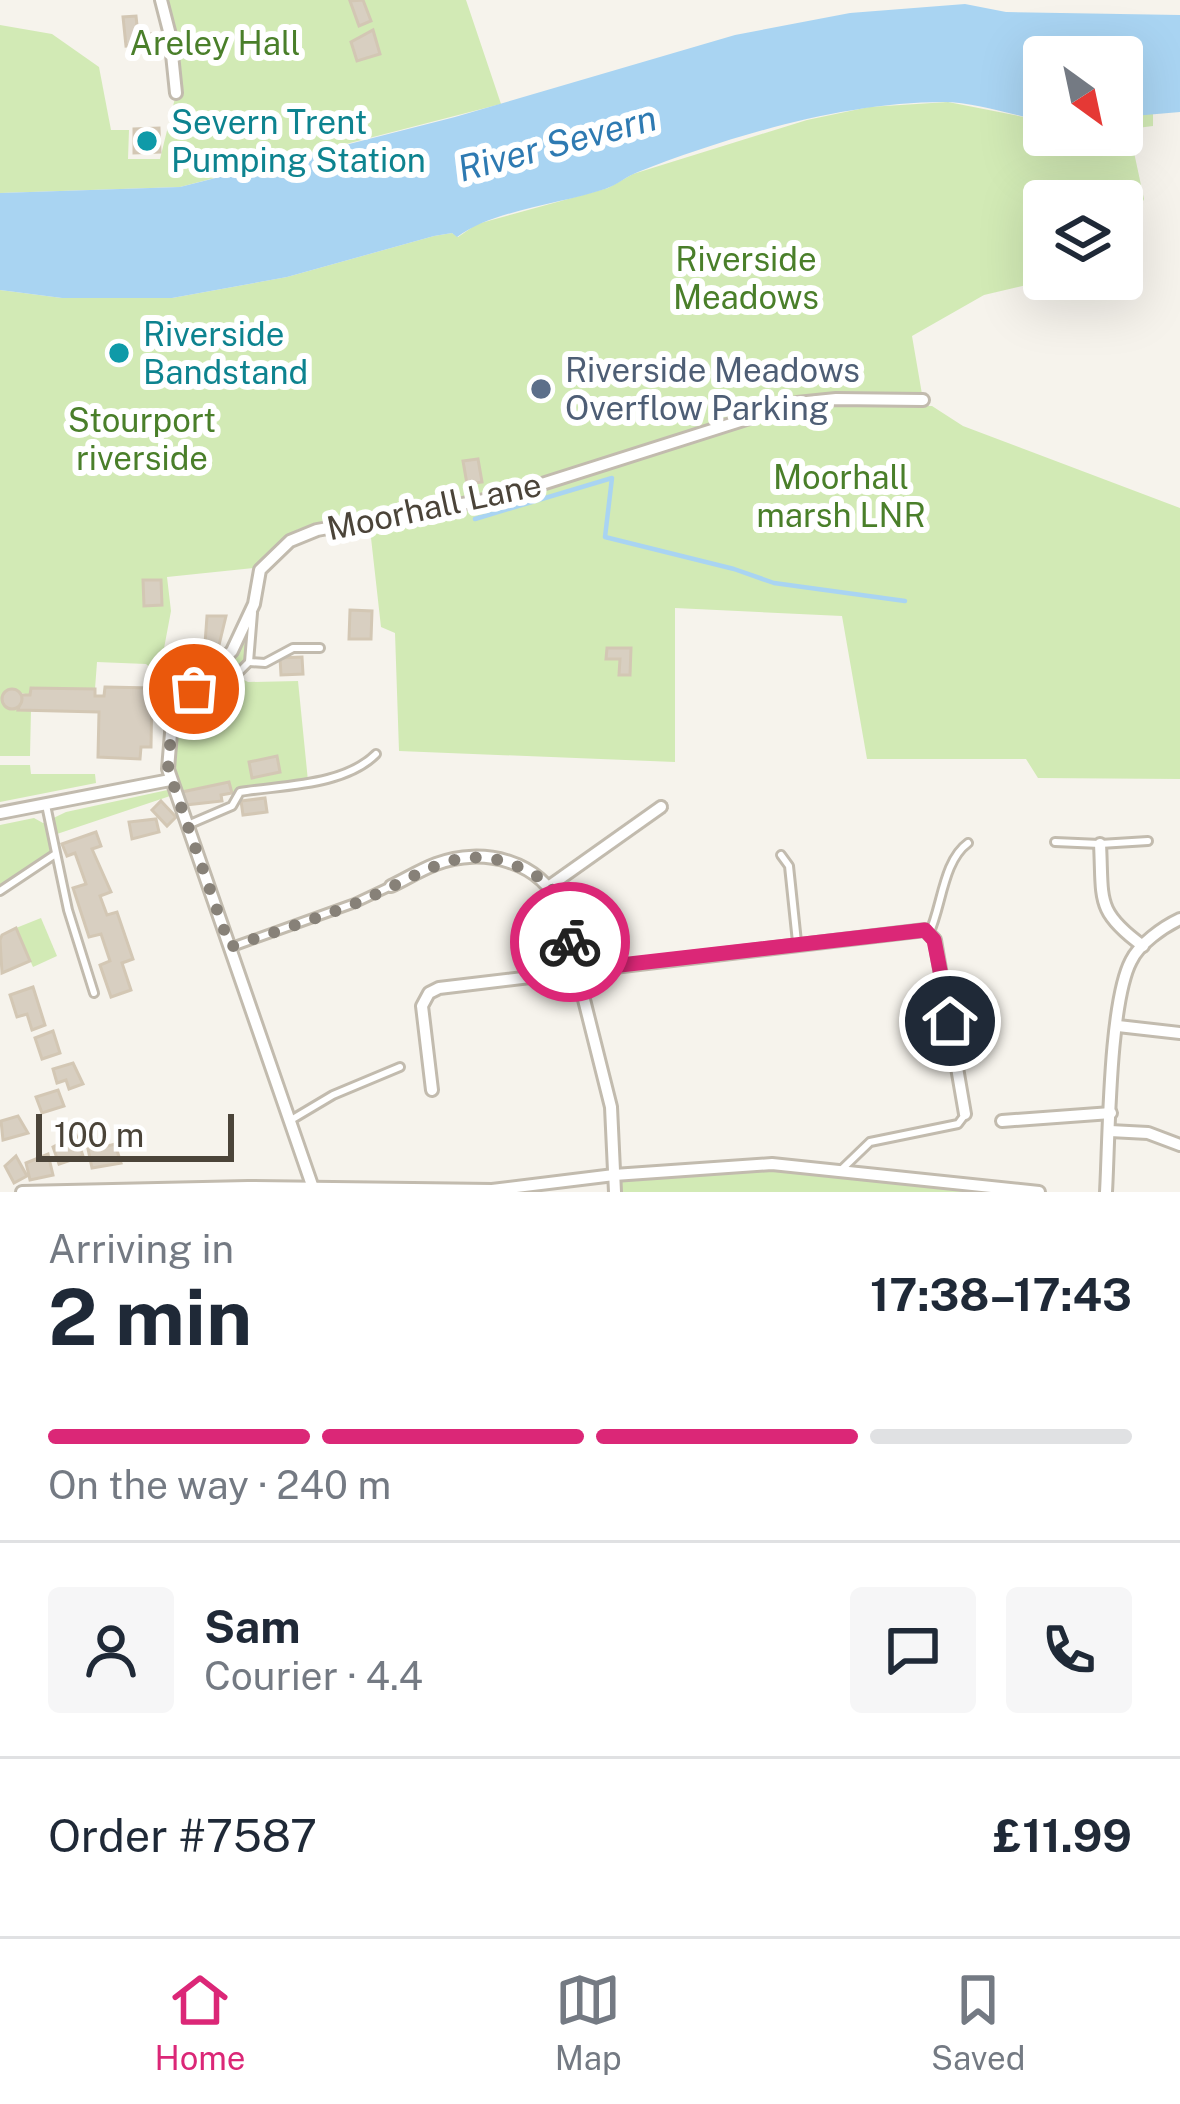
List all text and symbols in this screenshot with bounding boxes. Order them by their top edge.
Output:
park label: Areley Hall [130,24,300,62]
north arrow [1023,36,1143,156]
map controls [1023,36,1143,300]
water label: River Severn [453,96,661,190]
place label: Severn Trent Pumping Station [171,103,426,179]
marker: Severn Trent Pumping Station [134,128,160,154]
button: layers [1023,180,1143,300]
park label: Riverside Meadows [673,240,819,316]
place label: Riverside Bandstand [143,315,308,391]
marker: Riverside Bandstand [106,340,132,366]
place label: Riverside Meadows Overflow Parking [565,351,860,427]
marker: Riverside Meadows Overflow Parking [528,376,554,402]
park label: Stourport riverside [68,401,216,477]
park label: Moorhall marsh LNR [756,458,926,534]
street label: Moorhall Lane [323,465,545,547]
pin [143,638,245,740]
icon: bag [161,656,227,722]
courier [510,882,630,1002]
icon: bike [537,909,603,975]
pin [899,970,1001,1072]
icon: home [917,988,983,1054]
scale bar [36,1108,234,1161]
text: 100 m [54,1116,144,1154]
text: Arriving in [48,1226,234,1272]
text: 17:38–17:43 [870,1268,1132,1321]
text: 2 min [48,1271,252,1363]
text: On the way · 240 m [48,1462,391,1508]
button: person [48,1587,174,1713]
button: chat [850,1587,976,1713]
button: phone [1006,1587,1132,1713]
text: Sam [204,1600,301,1653]
text: Courier · 4.4 [204,1653,423,1699]
text: Order #7587 [48,1809,317,1862]
text: £11.99 [993,1809,1132,1862]
tab: Home [155,1967,246,2077]
tab: Map [555,1967,622,2077]
tab: Saved [931,1967,1025,2077]

